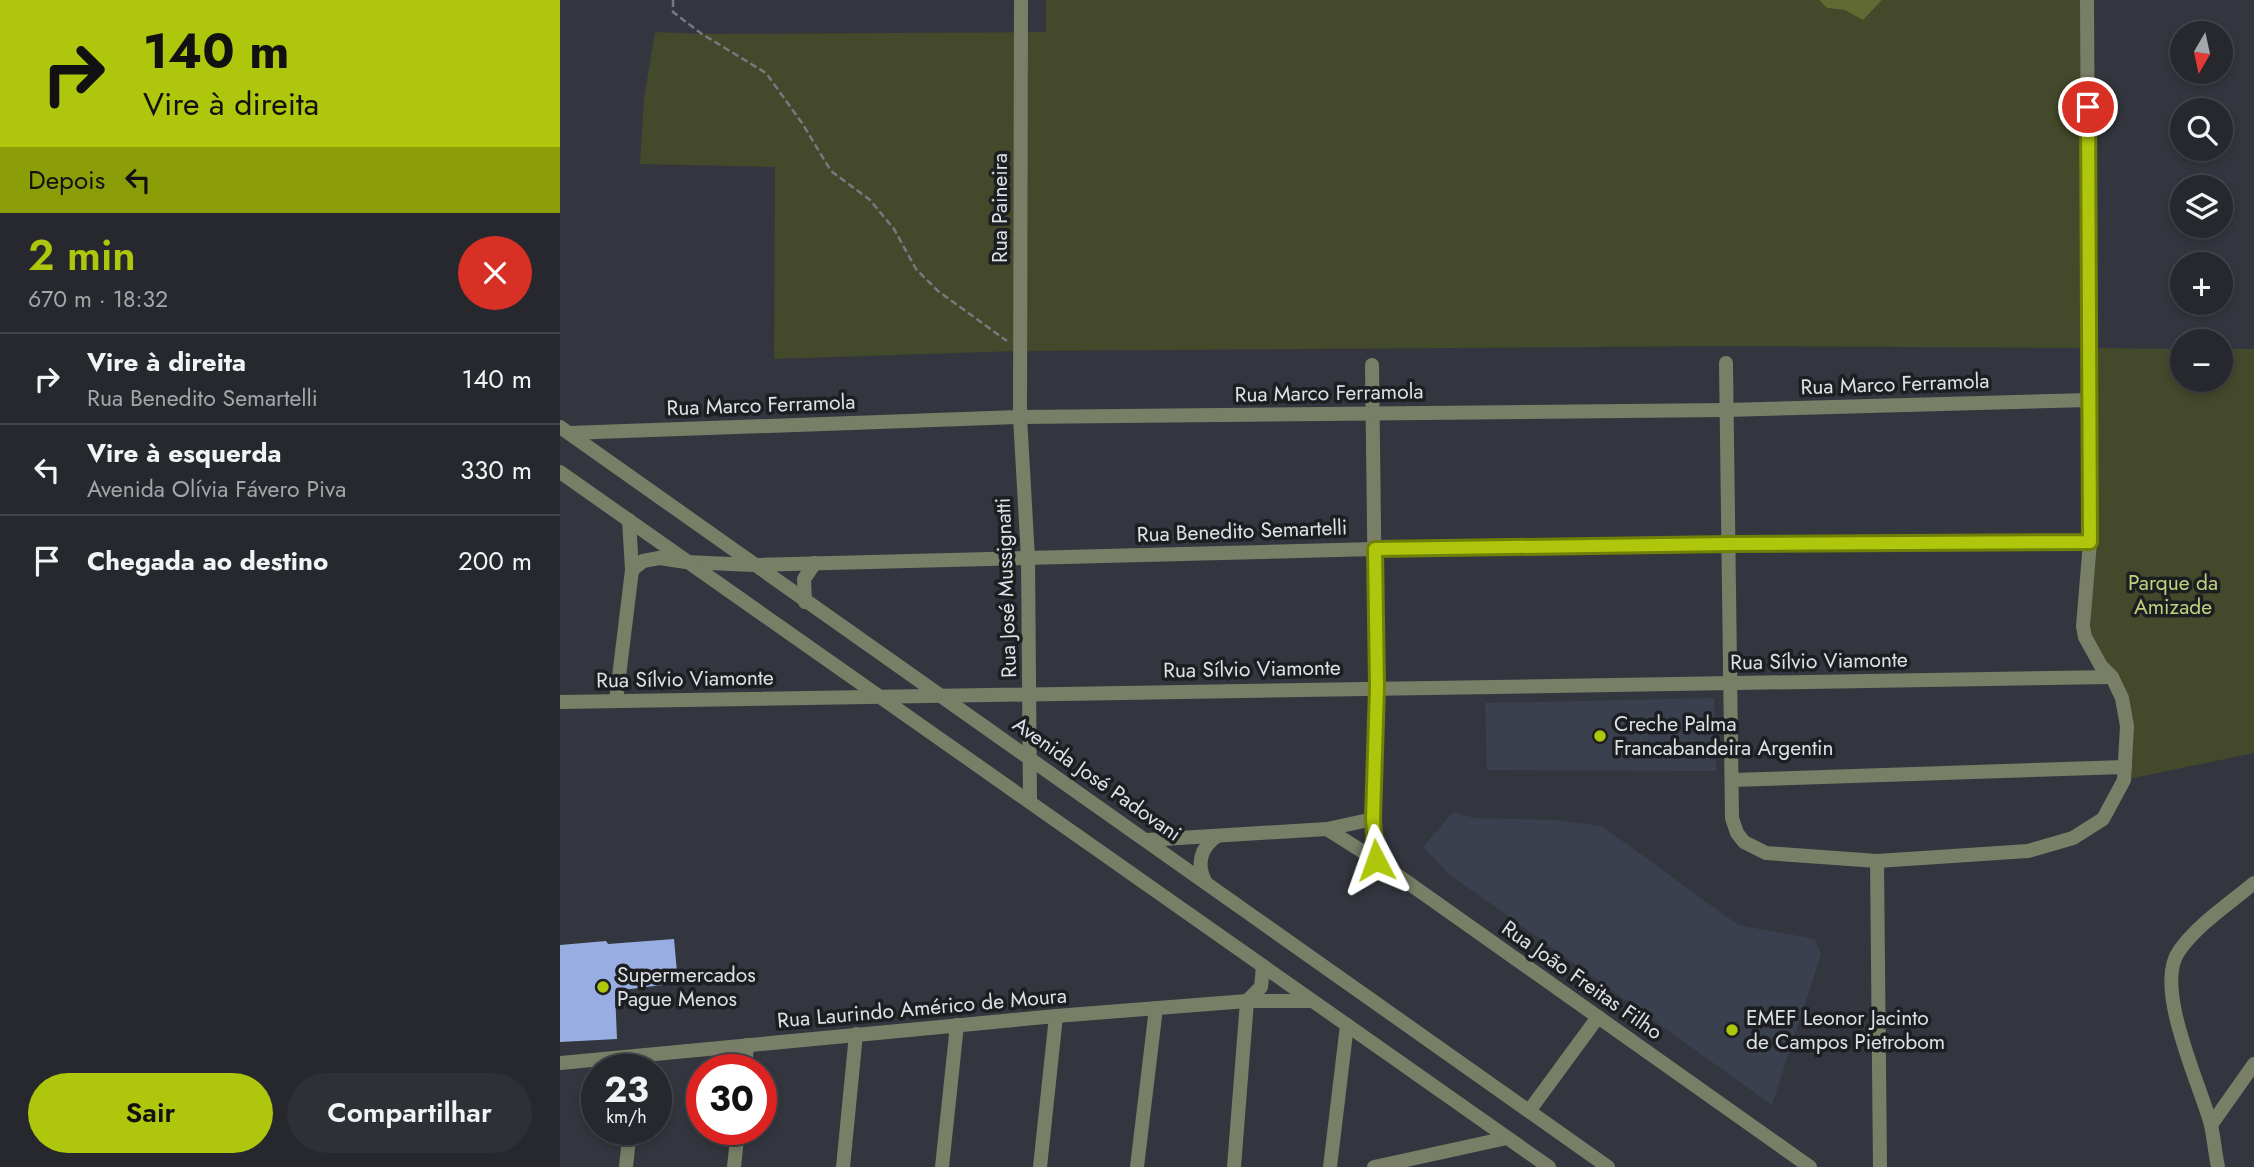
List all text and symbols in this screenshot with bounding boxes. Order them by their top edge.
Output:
text: 140 m [143,16,289,86]
north arrow [2170,21,2233,84]
map controls [2170,21,2233,392]
icon: right [28,28,119,119]
pin [2058,77,2118,137]
text: Vire à direita [143,81,319,127]
icon: arrive [2069,88,2107,126]
button: search [2170,98,2233,161]
street label: Rua Paineira [985,153,1015,263]
text: Depois [28,161,105,199]
icon: left [119,161,157,199]
button: layers [2170,175,2233,238]
text: 2 min [28,225,136,286]
button: close [458,236,532,310]
button: + [2170,252,2233,315]
text: 670 m · 18:32 [28,282,168,316]
button: − [2170,329,2233,392]
text: Vire à direita [87,343,246,381]
icon: right [28,360,66,398]
text: 140 m [461,360,532,398]
street label: Rua Marco Ferramola [1800,366,1990,402]
street label: Rua Marco Ferramola [1234,376,1424,410]
text: Rua Benedito Semartelli [87,381,318,415]
street label: Rua Marco Ferramola [666,387,856,423]
text: Vire à esquerda [87,434,282,472]
icon: left [28,451,66,489]
text: 330 m [460,451,532,489]
text: Avenida Olívia Fávero Piva [87,472,346,506]
street label: Rua José Mussignatti [988,497,1024,679]
street label: Rua Benedito Semartelli [1136,512,1348,550]
icon: arrive [28,542,66,580]
text: Chegada ao destino [87,542,328,580]
text: 200 m [458,542,532,580]
park label: Parque da Amizade [2128,568,2218,622]
street label: Rua Sílvio Viamonte [1730,644,1908,678]
street label: Rua Sílvio Viamonte [1163,652,1341,686]
street label: Rua Sílvio Viamonte [596,662,774,696]
place label: Creche Palma Francabandeira Argentin [1614,709,1834,763]
street label: Avenida José Padovani [1007,710,1187,848]
marker: Creche Palma Francabandeira Argentin [1592,728,1608,744]
position arrow [1339,823,1413,897]
street label: Rua João Freitas Filho [1496,913,1668,1047]
place label: Supermercados Pague Menos [617,960,756,1014]
marker: Supermercados Pague Menos [595,979,611,995]
street label: Rua Laurindo Américo de Moura [776,980,1068,1036]
place label: EMEF Leonor Jacinto de Campos Pietrobom [1746,1003,1945,1057]
marker: EMEF Leonor Jacinto de Campos Pietrobom [1724,1022,1740,1038]
speed limit sign: 30 [686,1054,777,1145]
text: 23 [604,1065,649,1115]
button: Sair [28,1073,273,1153]
button: Compartilhar [287,1073,532,1153]
text: km/h [606,1104,647,1130]

